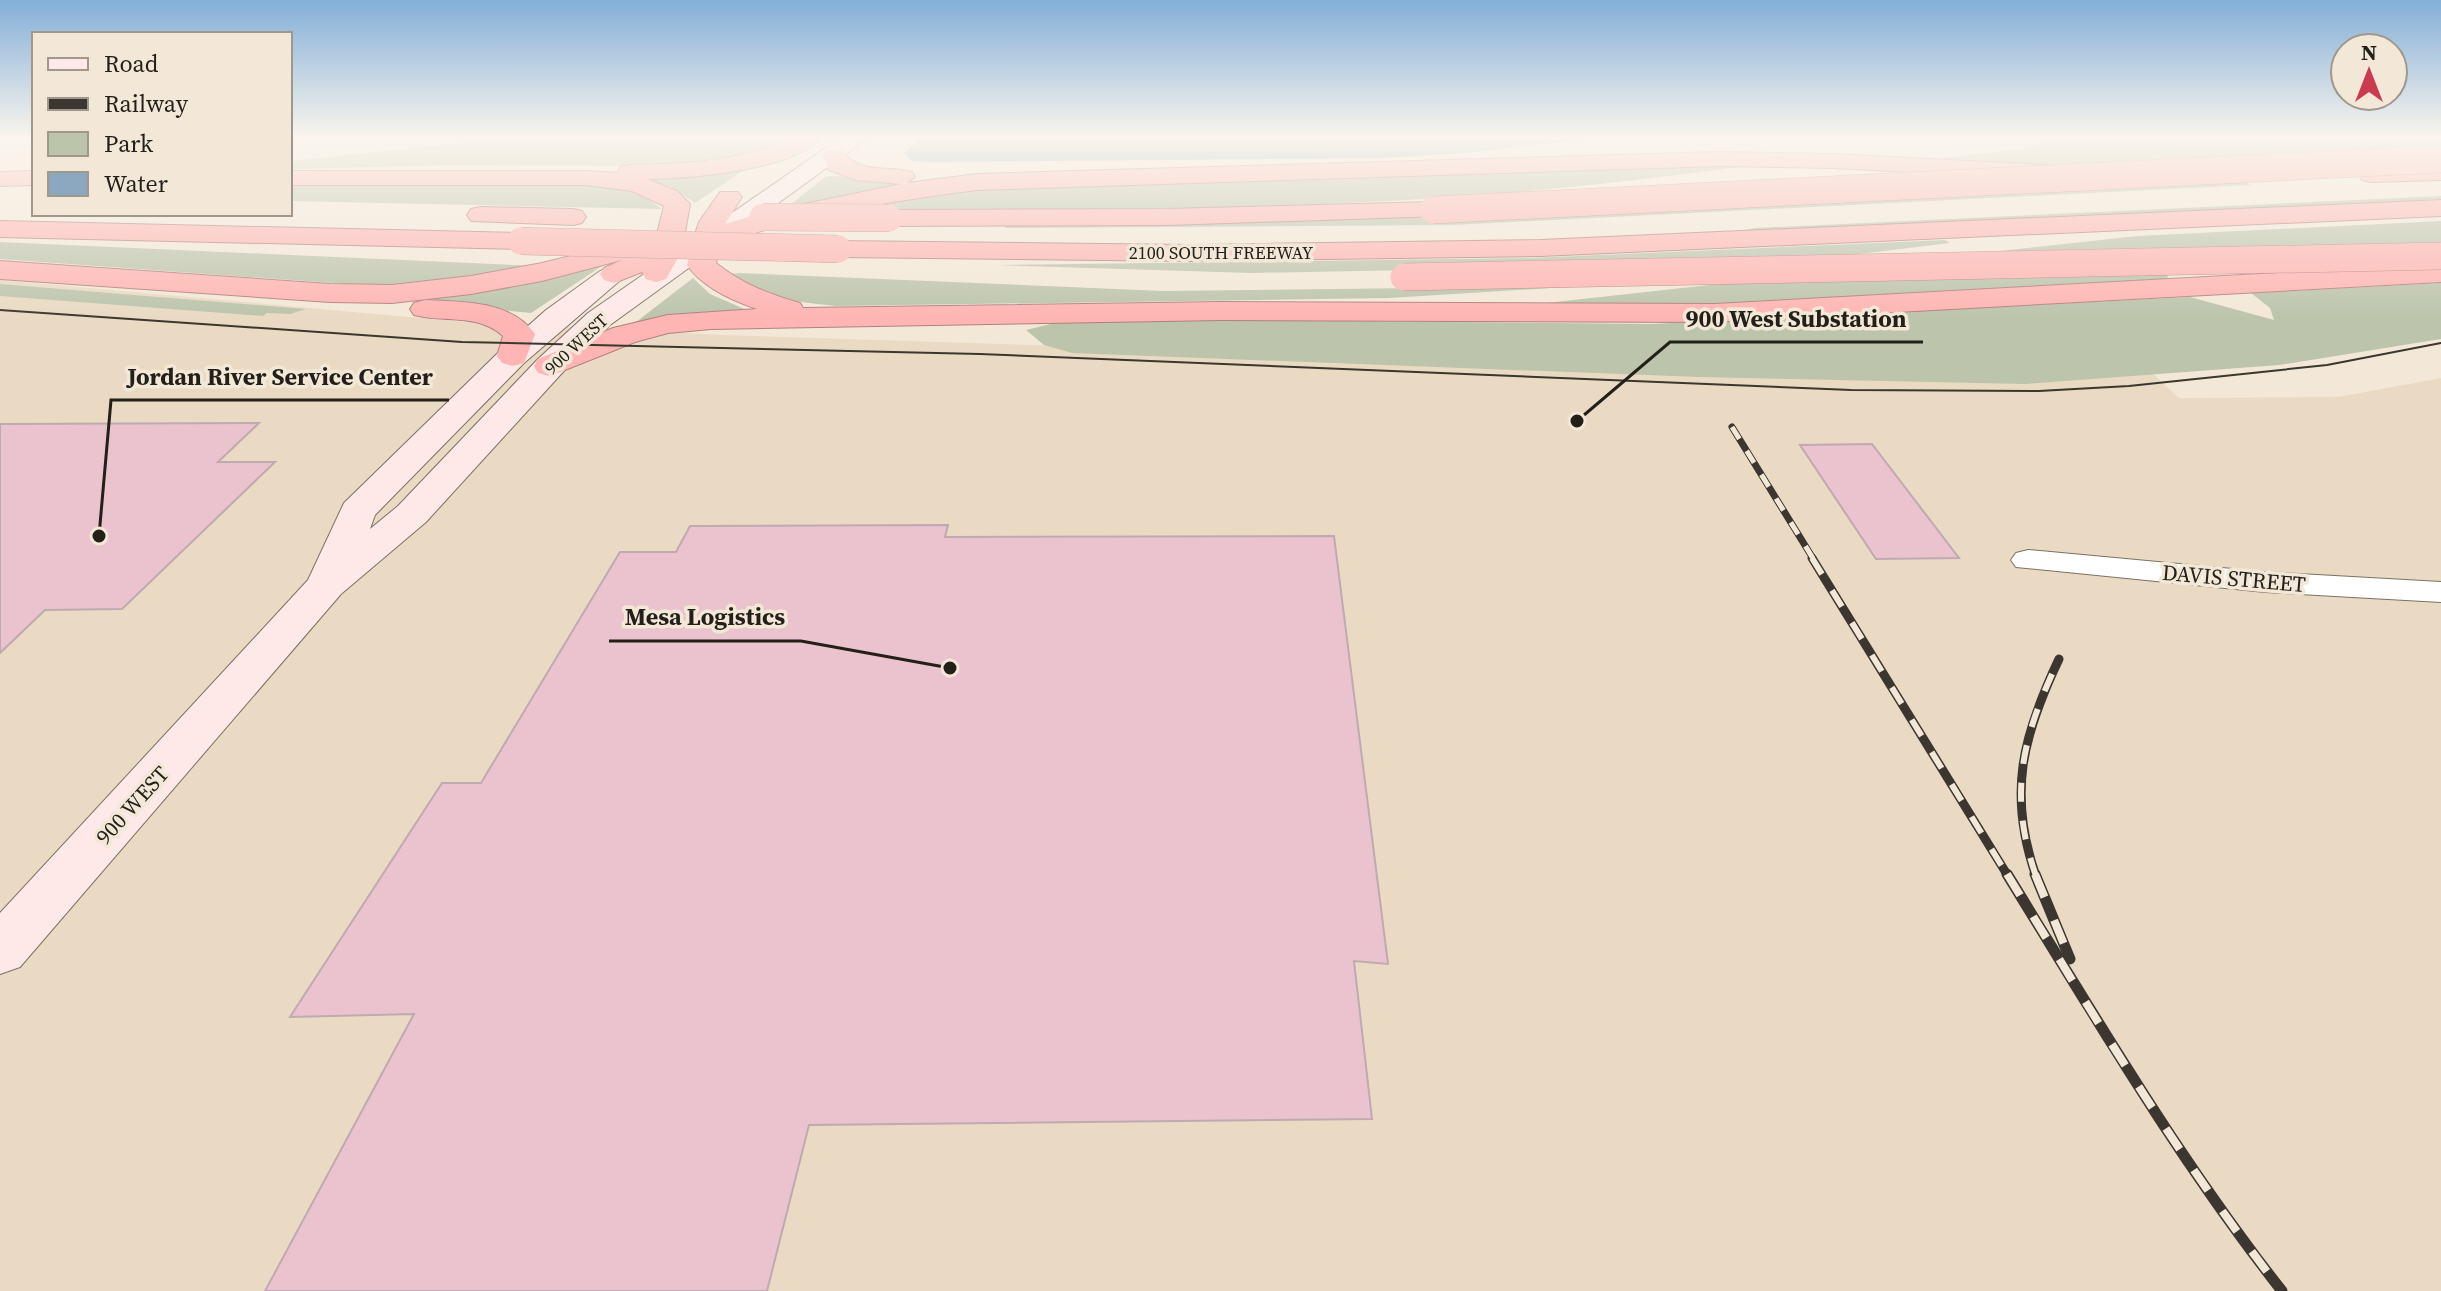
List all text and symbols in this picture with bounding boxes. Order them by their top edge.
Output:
legend [32,32,292,216]
north arrow [2329,32,2409,112]
text: N [2361,37,2377,67]
text: Road [104,47,159,80]
text: Railway [104,87,189,120]
text: Park [104,127,154,160]
text: Water [104,167,168,200]
street label: 2100 SOUTH FREEWAY [1129,240,1314,265]
callout: 900 West Substation [1670,294,1923,342]
text: 900 West Substation [1685,302,1907,335]
street label: 900 WEST [539,308,613,380]
callout: Jordan River Service Center [111,352,449,400]
text: Jordan River Service Center [125,360,434,393]
street label: DAVIS STREET [2161,557,2307,599]
callout: Mesa Logistics [609,593,801,641]
text: Mesa Logistics [625,600,785,633]
street label: 900 WEST [89,759,175,851]

